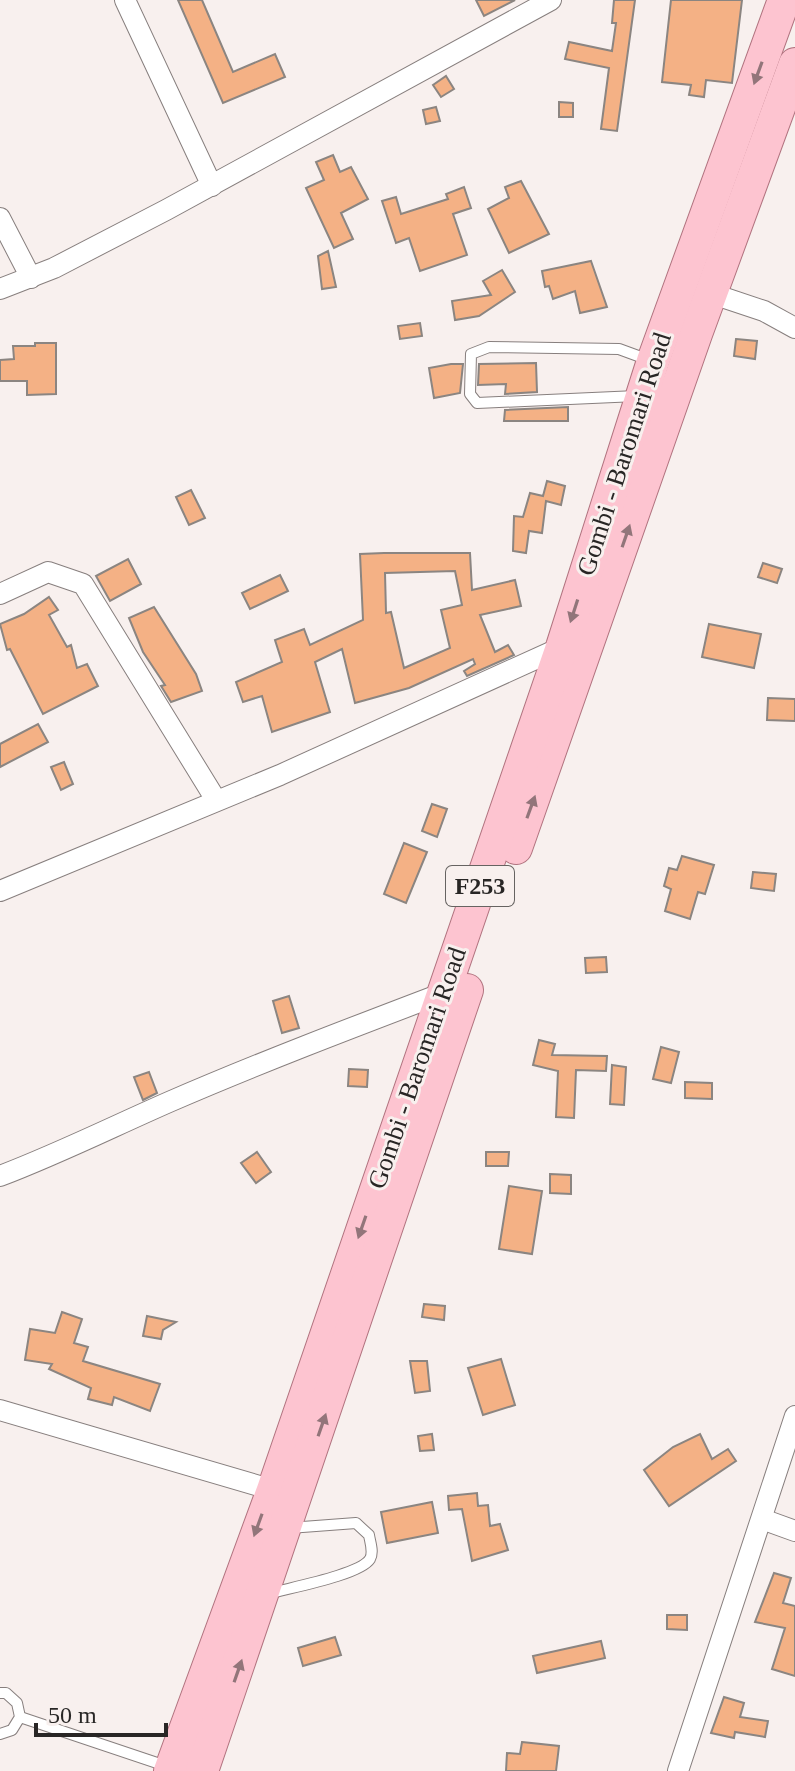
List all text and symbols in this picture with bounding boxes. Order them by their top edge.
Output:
one-way arrow [751,61,763,85]
street label: Gombi - Baromari Road [571,329,677,579]
one-way arrow [620,523,632,547]
one-way arrow [567,599,580,623]
one-way arrow [525,795,537,819]
road number: F253 [446,866,514,906]
street label: Gombi - Baromari Road [362,943,472,1193]
one-way arrow [356,1216,368,1240]
one-way arrow [316,1413,328,1437]
one-way arrow [251,1514,264,1538]
one-way arrow [232,1659,244,1683]
scale bar [36,1687,166,1737]
text: 50 m [48,1702,97,1728]

